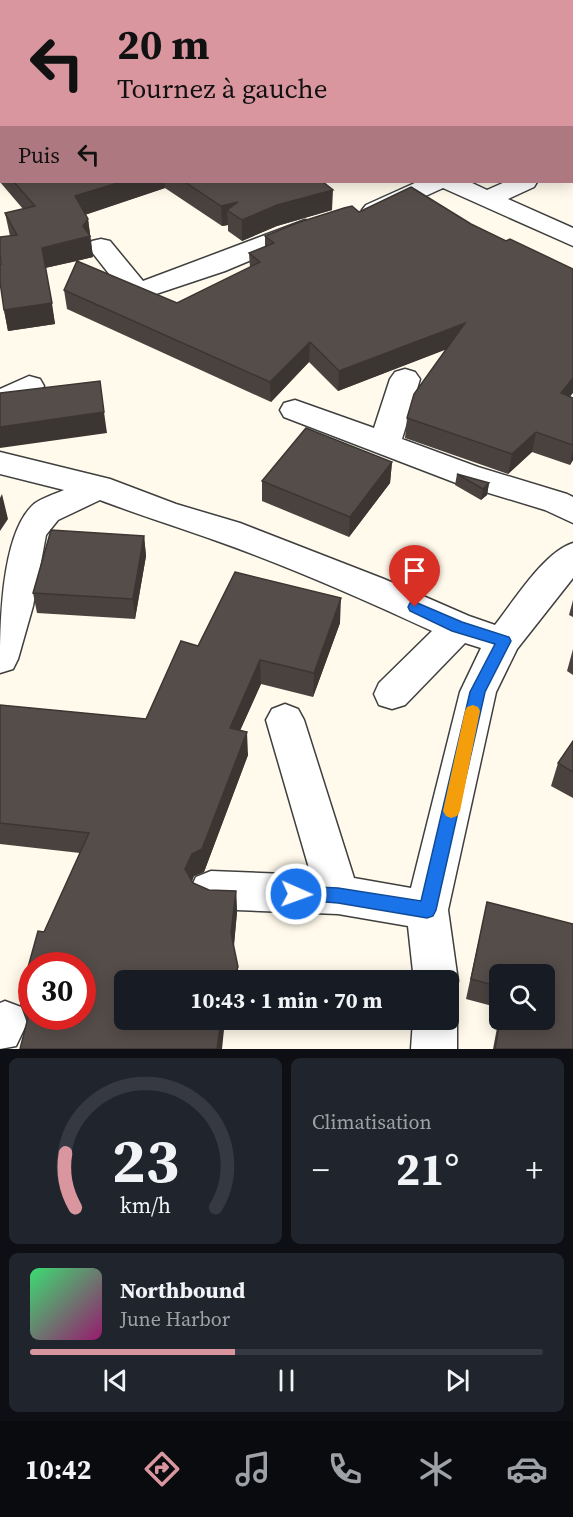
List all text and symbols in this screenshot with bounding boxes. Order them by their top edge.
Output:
text: 20 m [117,15,210,73]
icon: left [18,24,96,102]
text: Tournez à gauche [117,70,327,107]
icon: left [72,138,105,171]
text: Puis [18,140,60,170]
pin [389,545,440,607]
icon: arrive [398,554,431,587]
position arrow [264,862,328,926]
speed limit sign: 30 [18,952,96,1030]
map controls [489,964,555,1030]
button: search [489,964,555,1030]
text: 10:43 · 1 min · 70 m [191,985,382,1015]
text: Climatisation [312,1108,432,1136]
text: 23 [112,1117,179,1203]
text: 21° [396,1138,459,1200]
text: − [312,1147,330,1192]
text: + [525,1147,543,1192]
text: km/h [120,1191,171,1220]
text: Northbound [120,1275,245,1305]
text: June Harbor [120,1305,230,1333]
icon: previous [99,1364,132,1397]
icon: pause [270,1364,303,1397]
icon: next [441,1364,474,1397]
icon: directions [141,1448,183,1490]
icon: music [232,1448,274,1490]
icon: phone [324,1448,366,1490]
icon: climate [415,1448,457,1490]
icon: car [506,1448,548,1490]
text: 10:42 [25,1451,91,1488]

